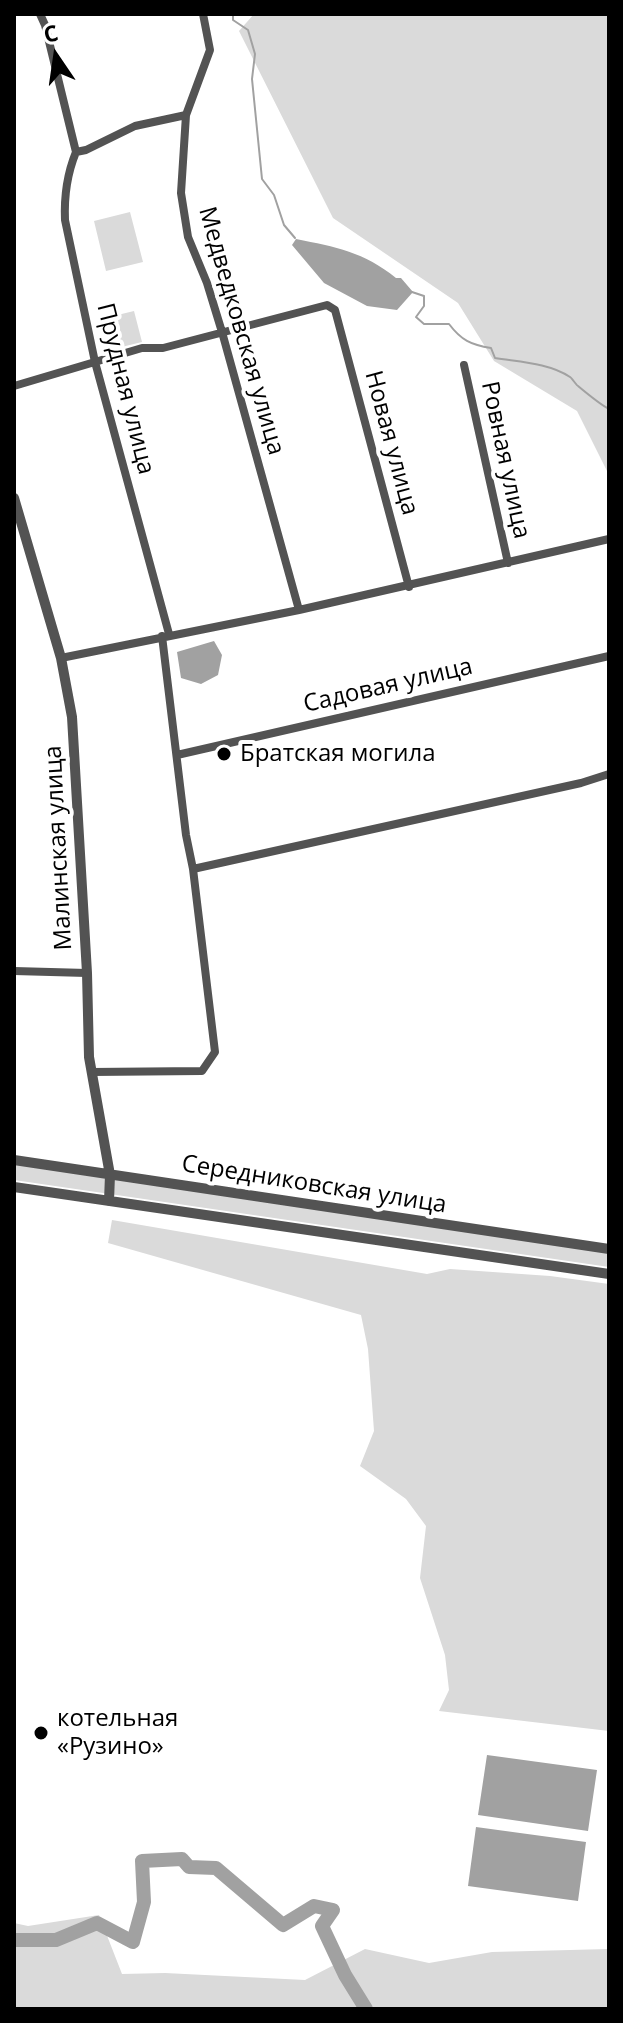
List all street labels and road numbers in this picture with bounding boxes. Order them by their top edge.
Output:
street label: Медведковская улица [192,204,290,458]
street label: Прудная улица [90,300,160,478]
street label: Новая улица [358,368,424,518]
street label: Ровная улица [474,379,536,541]
street label: Садовая улица [301,653,475,719]
street label: Малинская улица [39,745,79,951]
street label: Середниковская улица [180,1150,448,1220]

